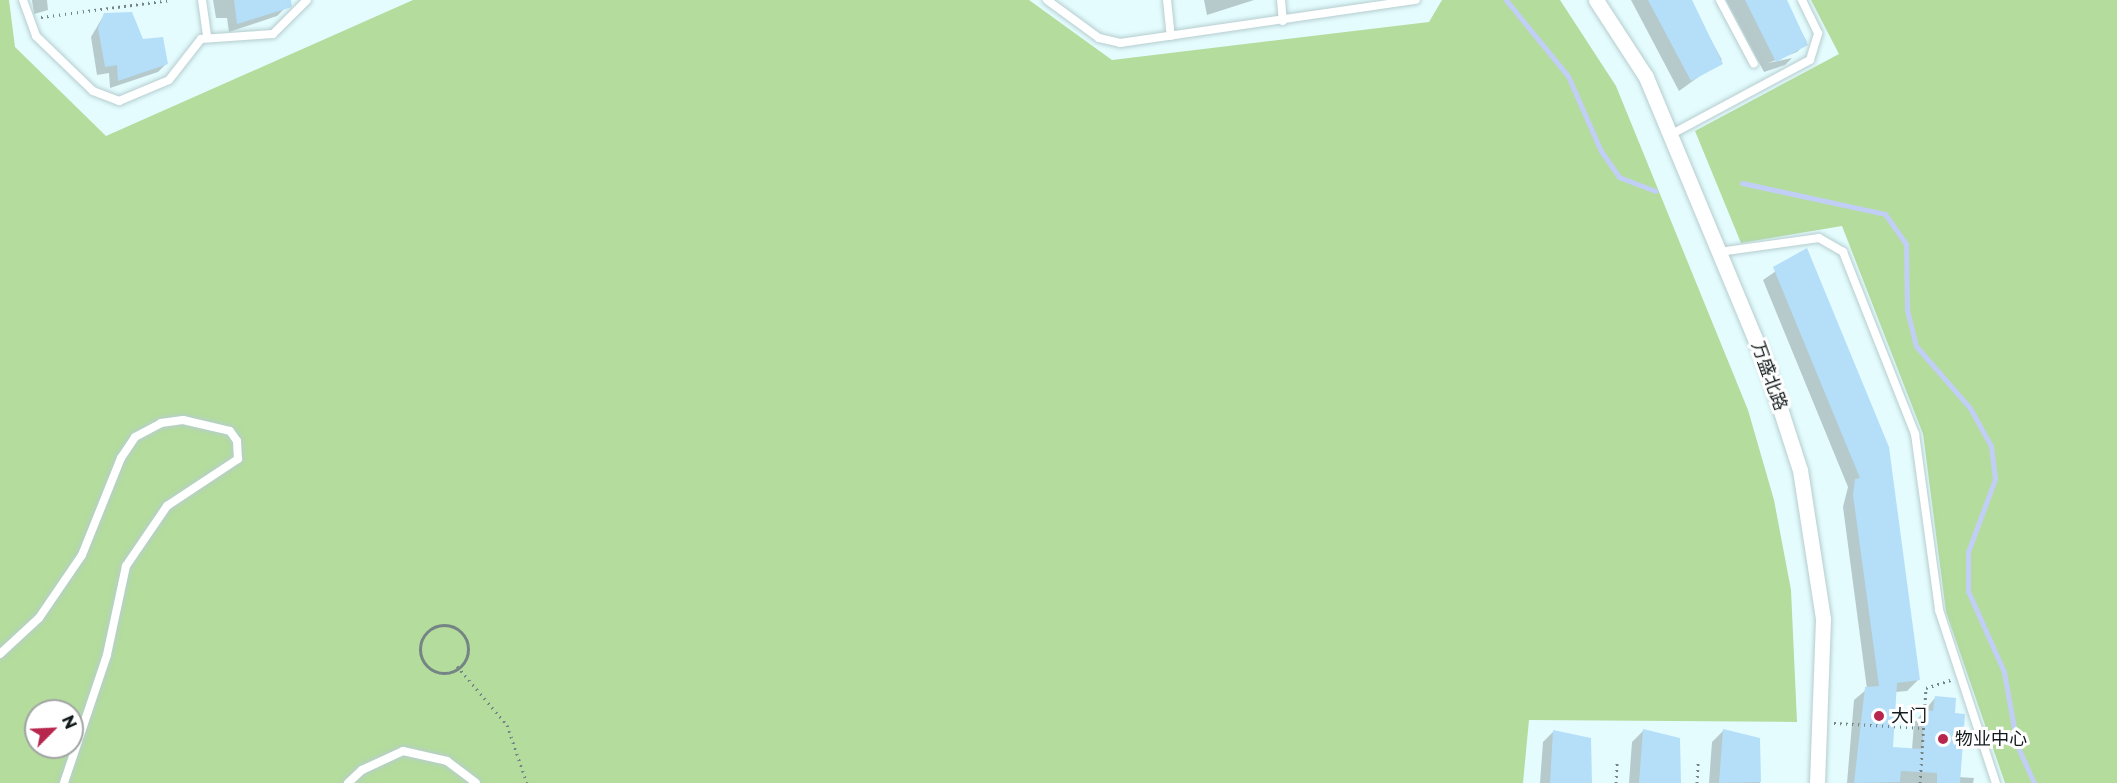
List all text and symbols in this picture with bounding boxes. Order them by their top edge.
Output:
street label: 万盛北路 [1747,338,1791,414]
north arrow [24,699,84,759]
place label: 大门 [1891,705,1927,727]
marker: 大门 [1872,709,1886,723]
text: N [58,713,80,732]
place label: 物业中心 [1955,728,2027,750]
marker: 物业中心 [1936,732,1950,746]

